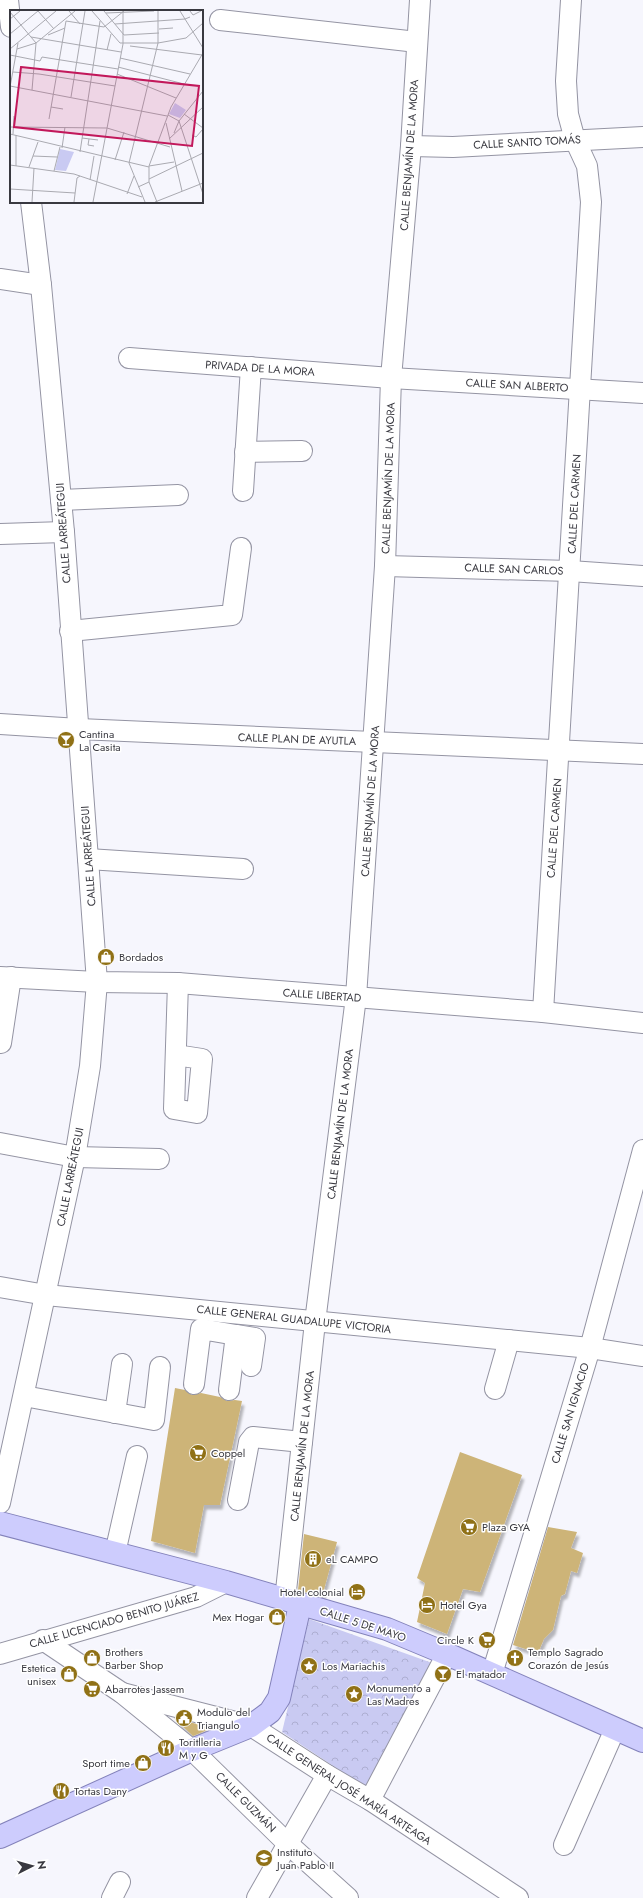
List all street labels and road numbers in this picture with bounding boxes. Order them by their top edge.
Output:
street label: CALLE BENJAMÍN DE LA MORA [396,78,422,231]
street label: CALLE SANTO TOMÁS [473,131,581,153]
street label: PRIVADA DE LA MORA [205,356,316,380]
street label: CALLE SAN ALBERTO [465,374,569,396]
street label: CALLE BENJAMÍN DE LA MORA [377,401,399,554]
street label: CALLE DEL CARMEN [563,454,585,554]
street label: CALLE LARREÁTEGUI [52,482,74,584]
street label: CALLE SAN CARLOS [464,559,564,579]
street label: CALLE BENJAMÍN DE LA MORA [357,724,383,877]
street label: CALLE PLAN DE AYUTLA [238,729,357,749]
street label: CALLE DEL CARMEN [543,778,565,878]
street label: CALLE LARREÁTEGUI [77,805,99,907]
street label: CALLE LIBERTAD [282,984,362,1006]
street label: CALLE BENJAMÍN DE LA MORA [323,1047,357,1200]
street label: CALLE LARREÁTEGUI [53,1126,87,1228]
street label: CALLE GENERAL GUADALUPE VICTORIA [196,1301,393,1337]
street label: CALLE SAN IGNACIO [547,1360,593,1465]
street label: CALLE BENJAMÍN DE LA MORA [286,1369,318,1522]
street label: CALLE LICENCIADO BENITO JUÁREZ [27,1588,201,1652]
street label: CALLE 5 DE MAYO [318,1602,409,1646]
street label: CALLE GENERAL JOSÉ MARÍA ARTEAGA [263,1729,435,1849]
street label: CALLE GUZMÁN [212,1768,280,1836]

